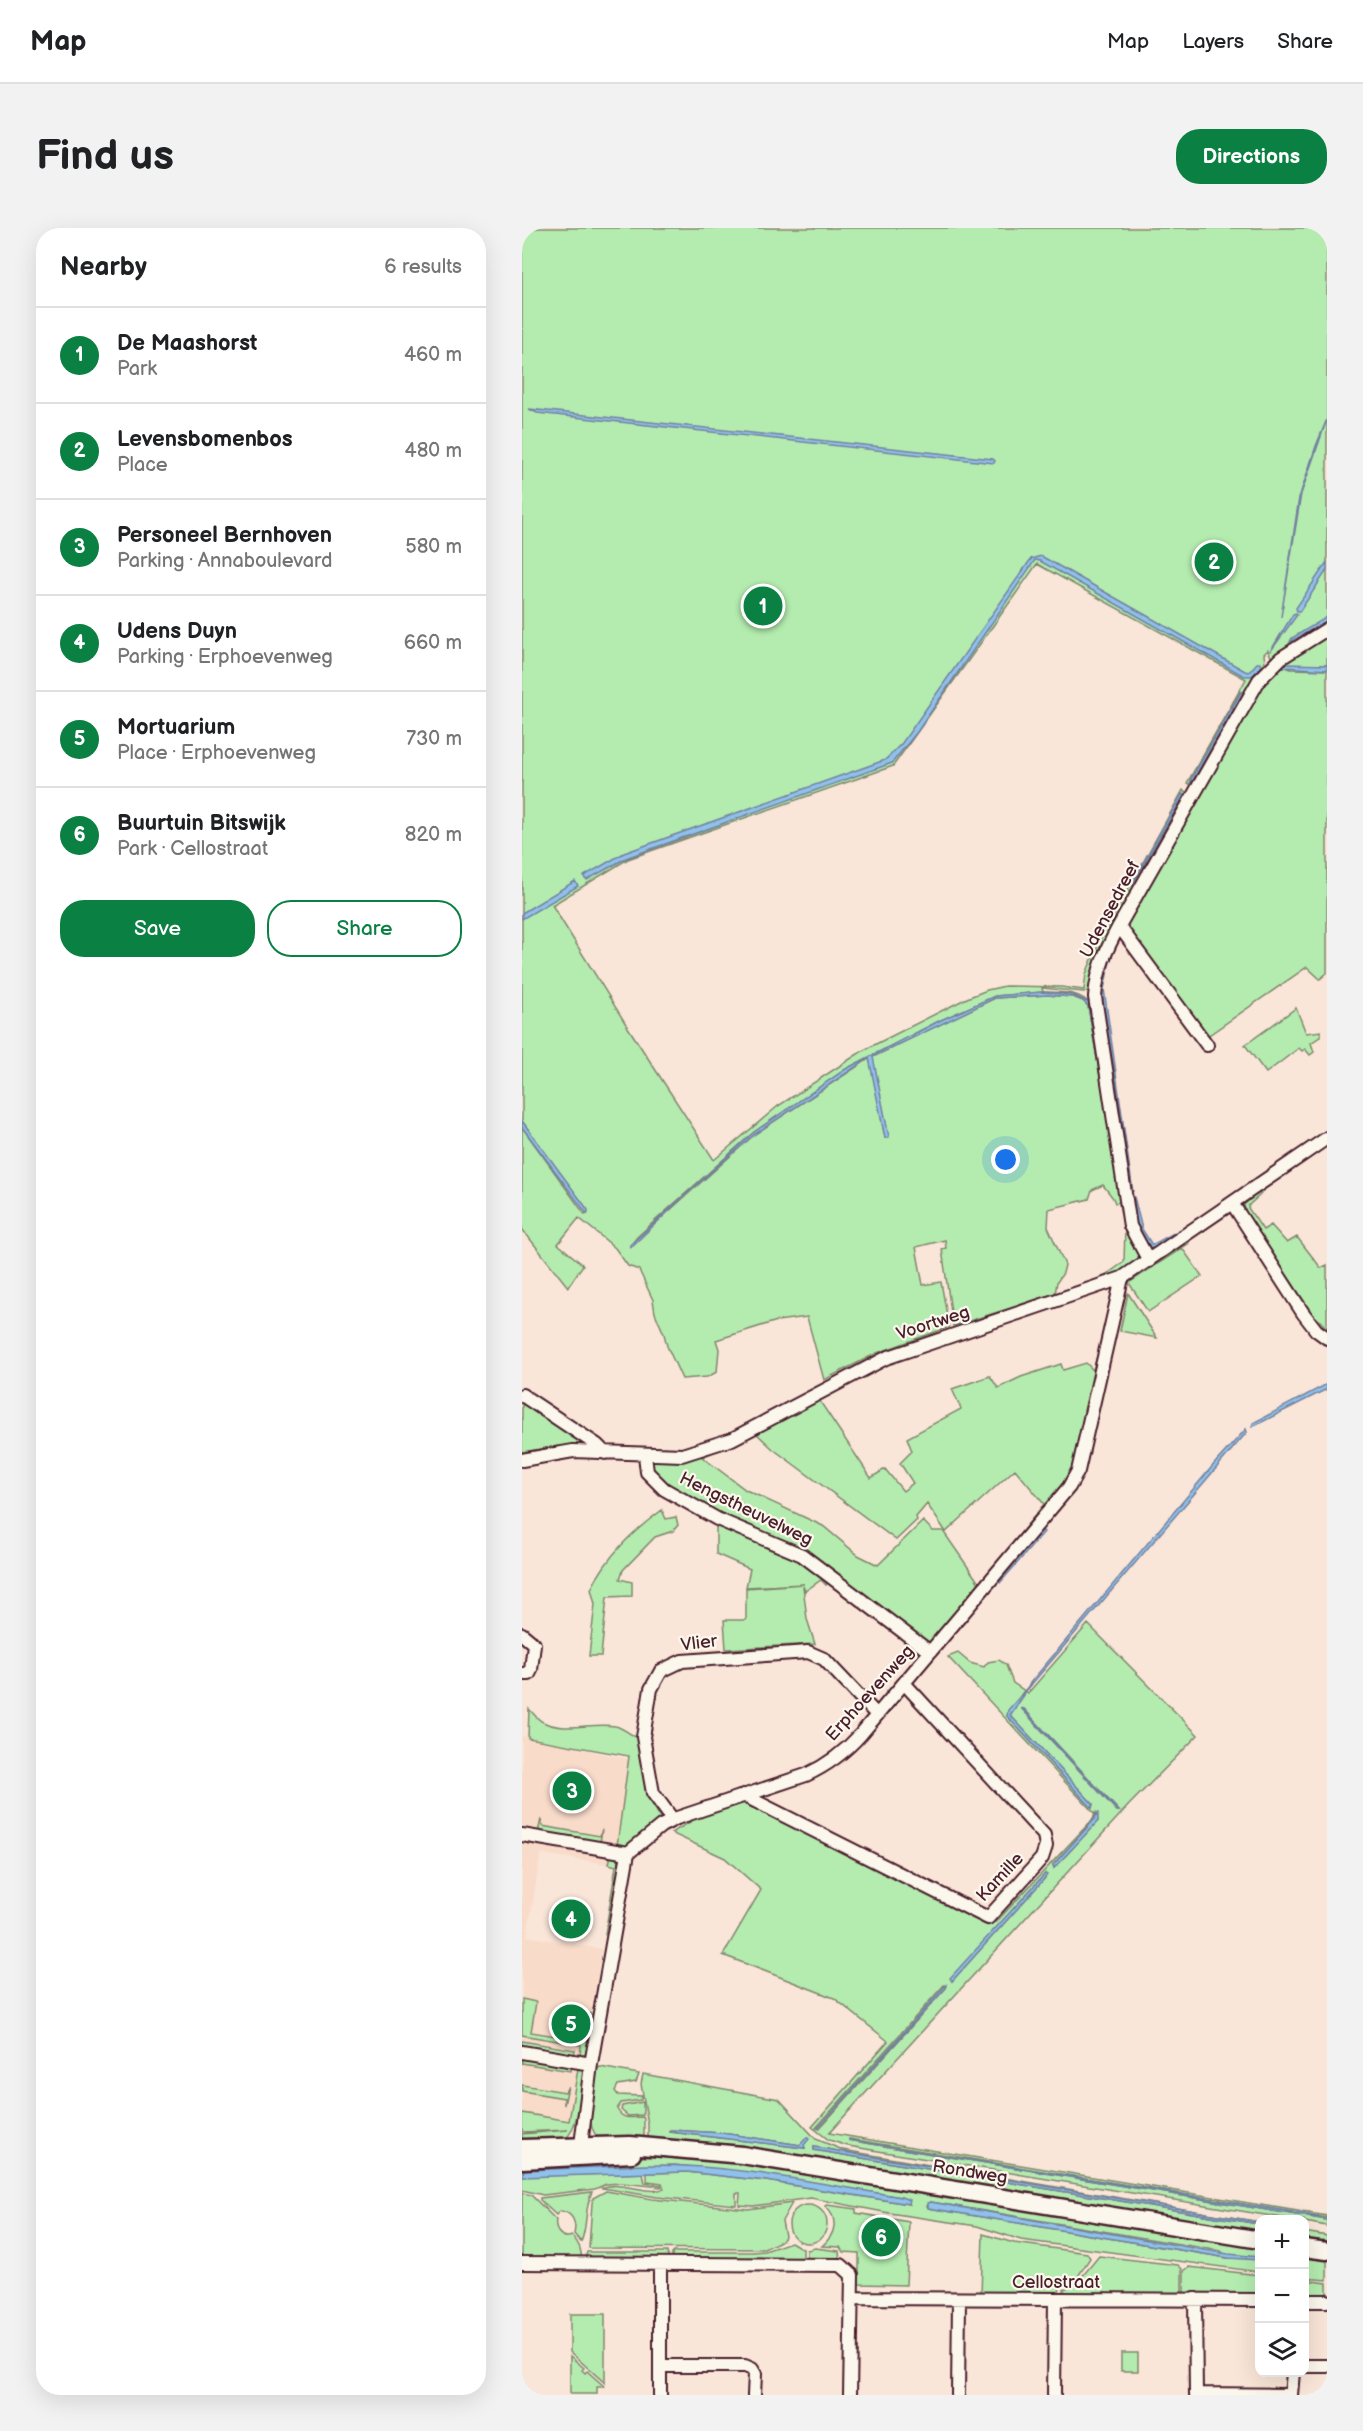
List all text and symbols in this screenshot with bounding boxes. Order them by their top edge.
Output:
text: Map [30,25,86,58]
text: Map [1107,29,1149,54]
text: Layers [1182,29,1244,54]
text: Share [1277,29,1333,54]
button: Directions [1176,129,1327,184]
text: Find us [36,131,174,182]
text: Nearby [60,252,147,283]
text: 6 results [384,255,462,279]
text: De Maashorst [117,330,257,357]
text: 1 [75,343,84,367]
text: 460 m [404,343,462,367]
text: Park [117,357,157,381]
text: Levensbomenbos [117,426,293,453]
text: 2 [74,439,85,463]
text: 480 m [404,439,462,463]
text: Place [117,453,168,477]
text: Personeel Bernhoven [117,522,332,549]
text: 3 [74,535,85,559]
text: 580 m [405,535,462,559]
pin: 2 [1194,540,1234,584]
text: Parking · Annaboulevard [117,549,332,573]
pin: 1 [744,584,782,628]
text: Udens Duyn [117,618,237,645]
text: 4 [74,631,85,655]
text: 660 m [404,631,462,655]
text: Parking · Erphoevenweg [117,645,333,669]
text: Mortuarium [117,714,235,741]
text: 5 [74,727,85,751]
text: 730 m [406,727,462,751]
text: Place · Erphoevenweg [117,741,316,765]
text: Buurtuin Bitswijk [117,810,286,837]
text: 6 [73,823,86,847]
text: 820 m [405,823,462,847]
text: Park · Cellostraat [117,837,268,861]
street label: Udensedreef [1076,856,1145,961]
button: Save [60,900,255,957]
button: Share [267,900,462,957]
your location [991,1145,1020,1174]
street label: Voortweg [894,1301,972,1345]
street label: Hengstheuvelweg [676,1468,816,1550]
street label: Vlier [680,1630,719,1656]
street label: Erphoevenweg [821,1641,919,1745]
pin: 3 [553,1768,592,1814]
street label: Kamille [972,1848,1028,1906]
pin: 4 [551,1896,590,1942]
pin: 5 [551,2002,590,2046]
street label: Rondweg [931,2156,1009,2188]
pin: 6 [862,2214,900,2260]
map controls [1255,2215,1309,2377]
button: + [1255,2215,1309,2269]
button: − [1255,2269,1309,2323]
street label: Cellostraat [1012,2272,1101,2293]
button: layers [1255,2323,1309,2377]

